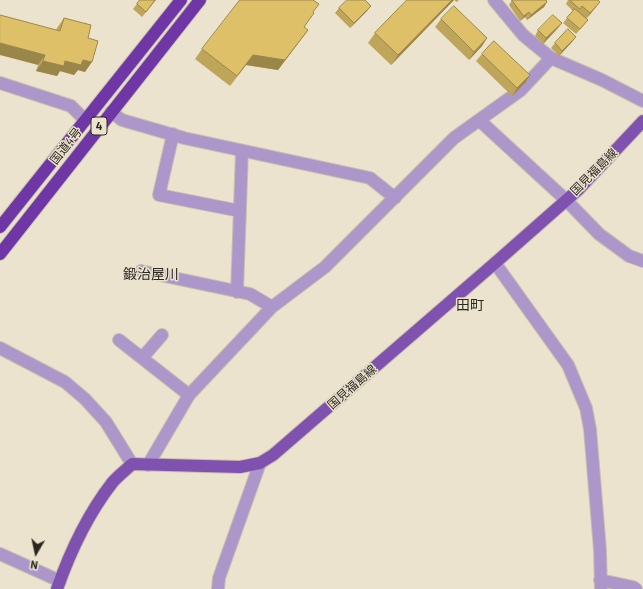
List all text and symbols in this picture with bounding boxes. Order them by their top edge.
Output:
road number: 4 [91,117,107,135]
street label: 国道4号 [47,125,85,167]
street label: 国見福島線 [568,146,620,198]
district label: 鍛治屋川 [123,266,179,282]
district label: 田町 [456,297,484,313]
street label: 国見福島線 [325,362,379,412]
north arrow [16,533,56,573]
text: N [29,558,39,572]

